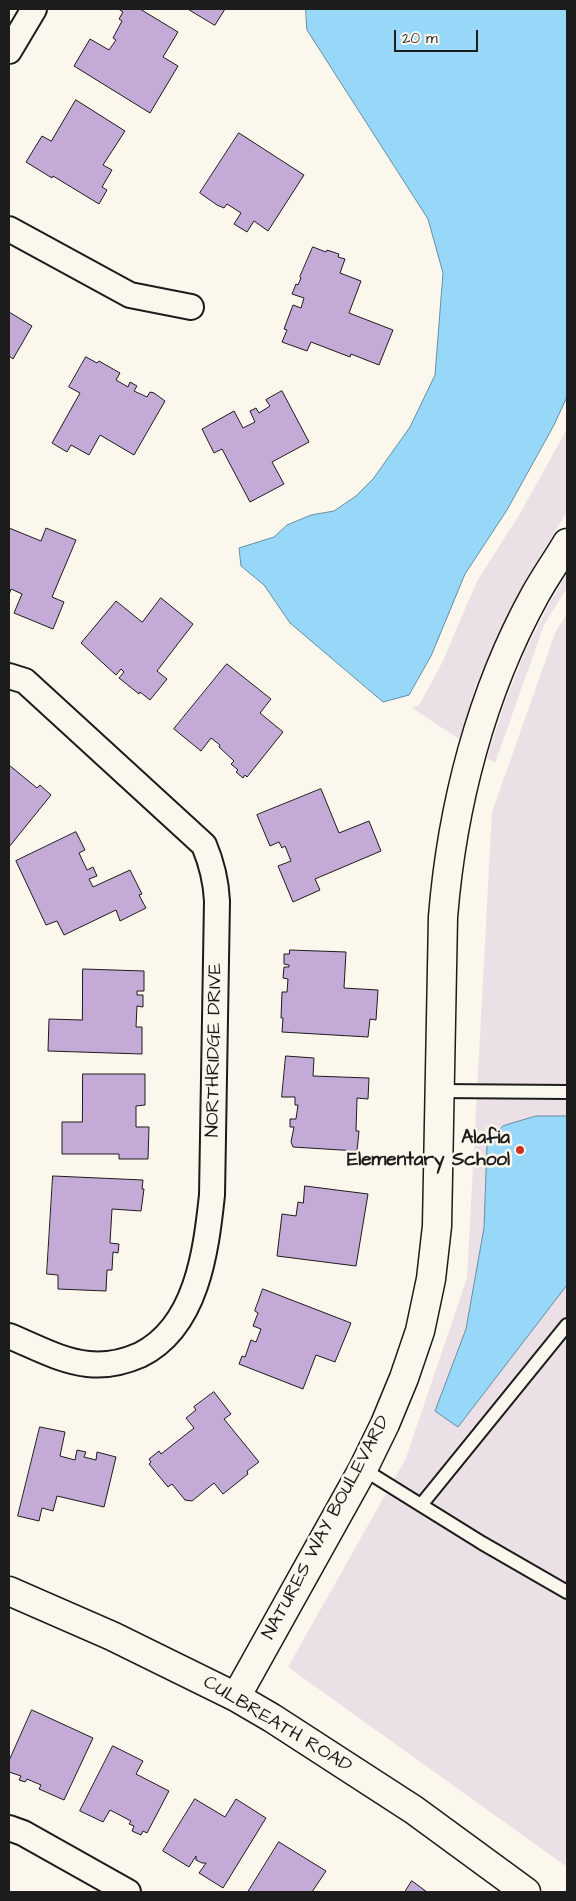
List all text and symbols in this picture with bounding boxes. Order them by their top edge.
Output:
scale bar [396,20,480,52]
text: 20 m [402,28,438,49]
street label: NORTHRIDGE DRIVE [202,963,228,1137]
place label: Alafia Elementary School [347,1128,510,1172]
marker: Alafia Elementary School [514,1144,526,1156]
street label: NATURES WAY BOULEVARD [258,1412,396,1644]
street label: CULBREATH ROAD [199,1672,355,1778]

